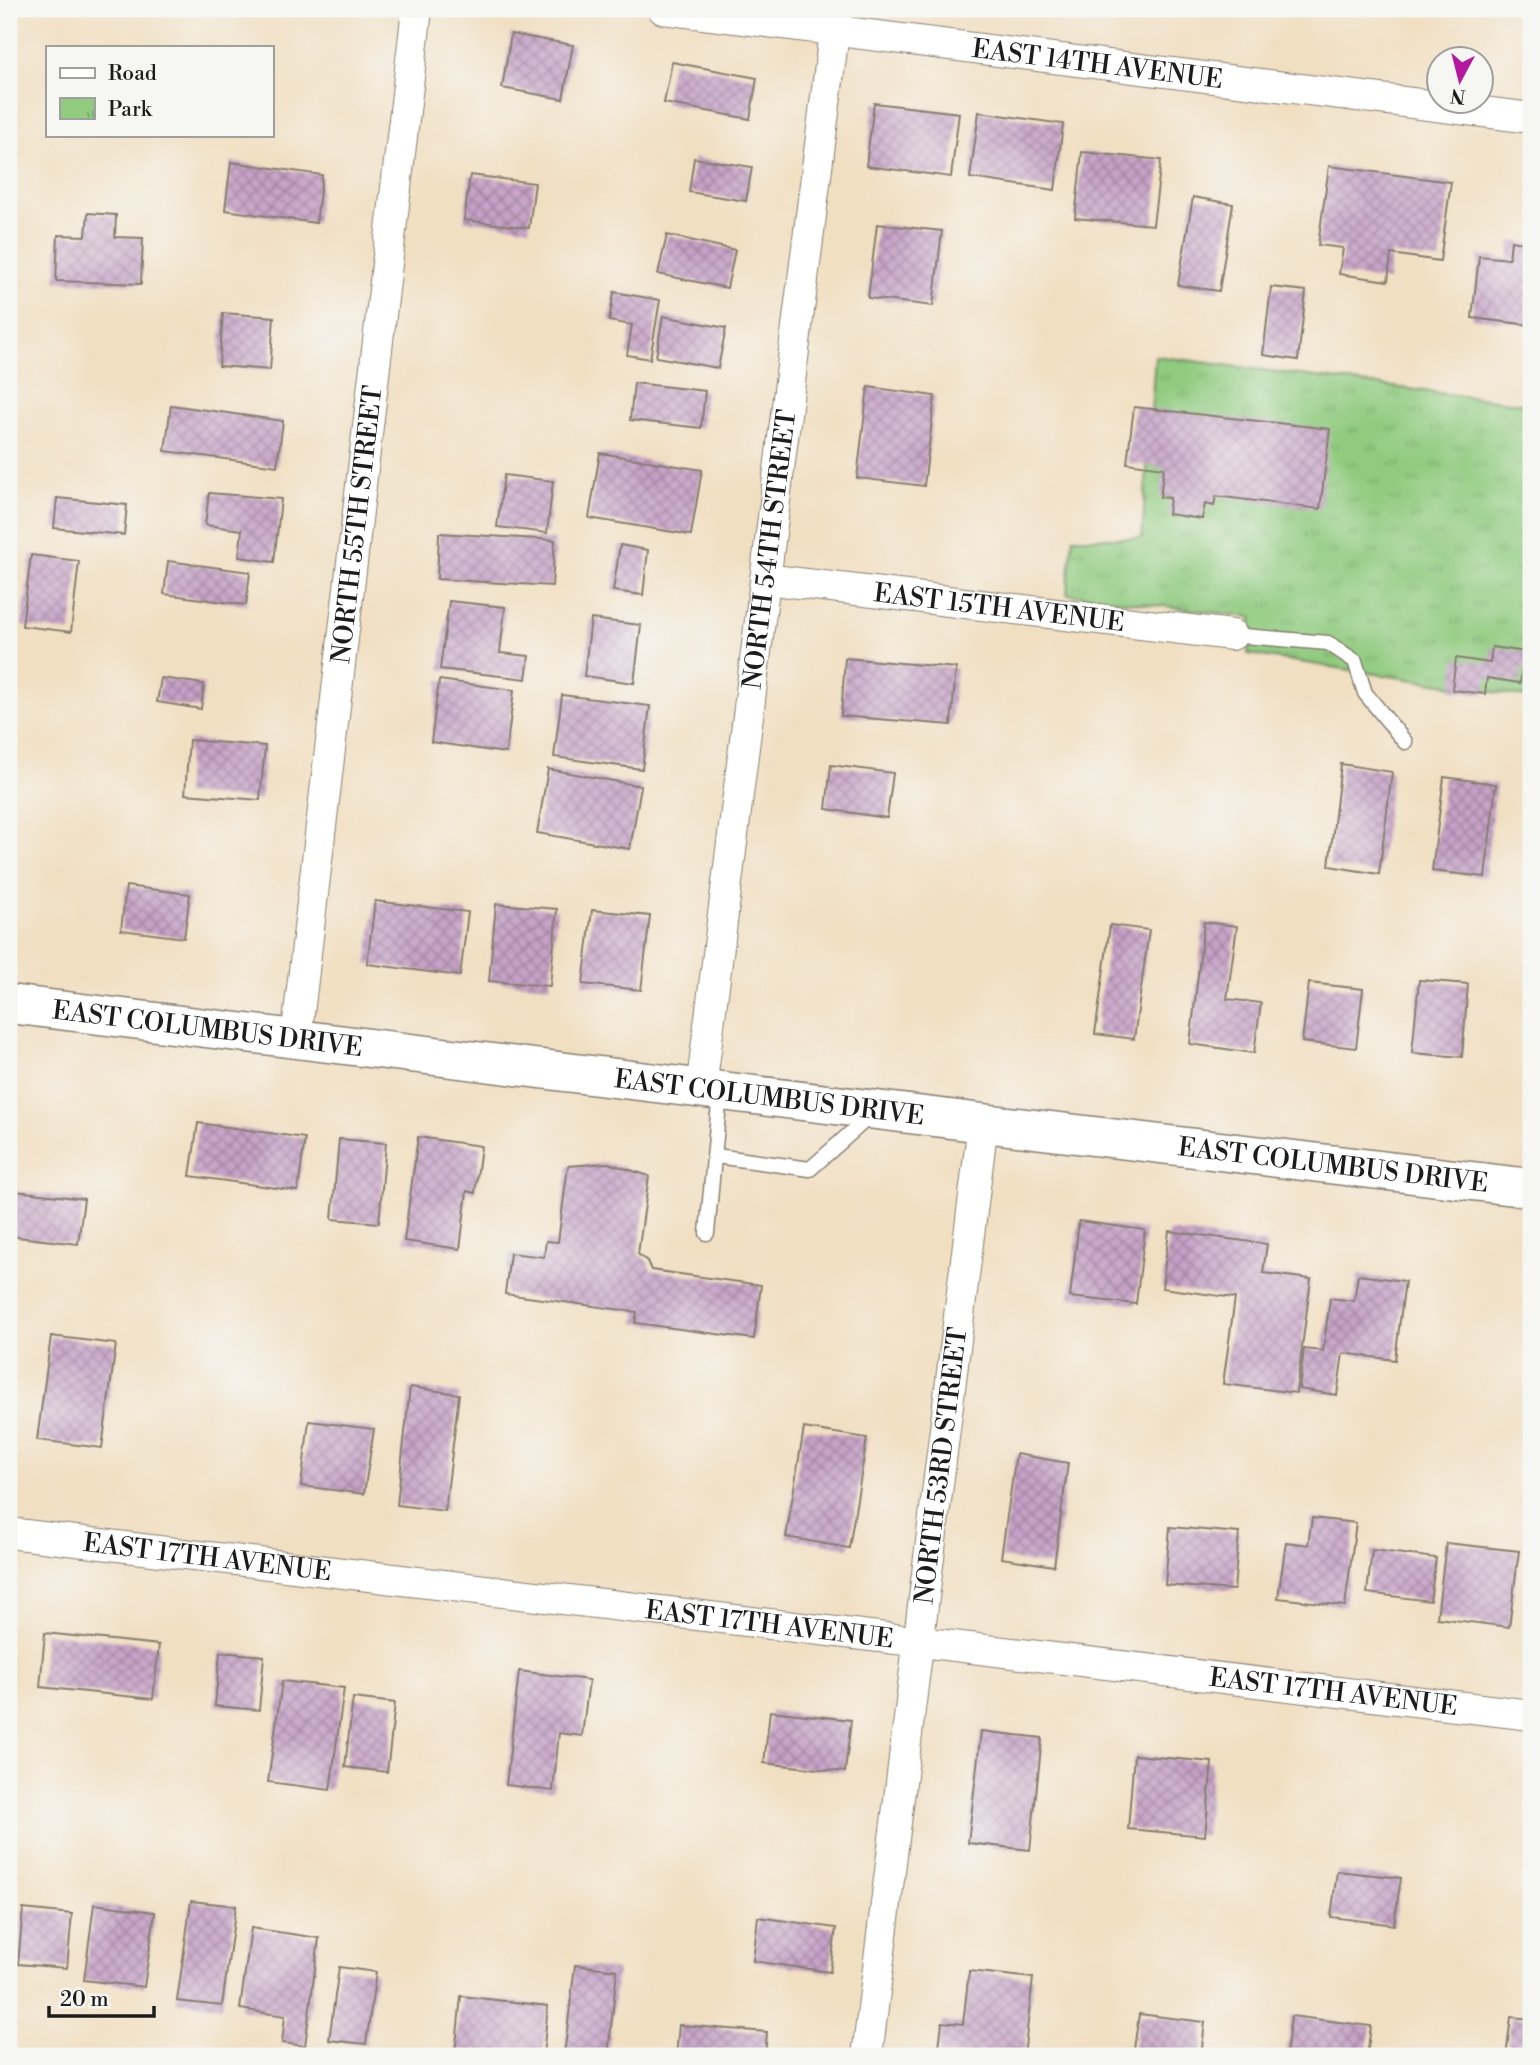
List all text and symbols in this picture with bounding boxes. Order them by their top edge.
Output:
street label: EAST 14TH AVENUE [970,33,1225,96]
legend [46,46,273,136]
north arrow [1424,46,1494,116]
text: Road [108,61,157,87]
text: N [1449,83,1467,109]
text: Park [108,97,153,123]
street label: NORTH 55TH STREET [325,384,390,666]
street label: NORTH 54TH STREET [736,408,803,691]
street label: EAST 15TH AVENUE [872,577,1126,639]
street label: EAST COLUMBUS DRIVE [51,994,364,1064]
street label: EAST COLUMBUS DRIVE [612,1063,926,1133]
street label: EAST COLUMBUS DRIVE [1176,1131,1490,1200]
street label: NORTH 53RD STREET [908,1325,974,1606]
street label: EAST 17TH AVENUE [82,1527,333,1588]
street label: EAST 17TH AVENUE [644,1594,895,1656]
street label: EAST 17TH AVENUE [1208,1662,1459,1723]
scale bar [49,1974,154,2018]
text: 20 m [60,1987,109,2013]

